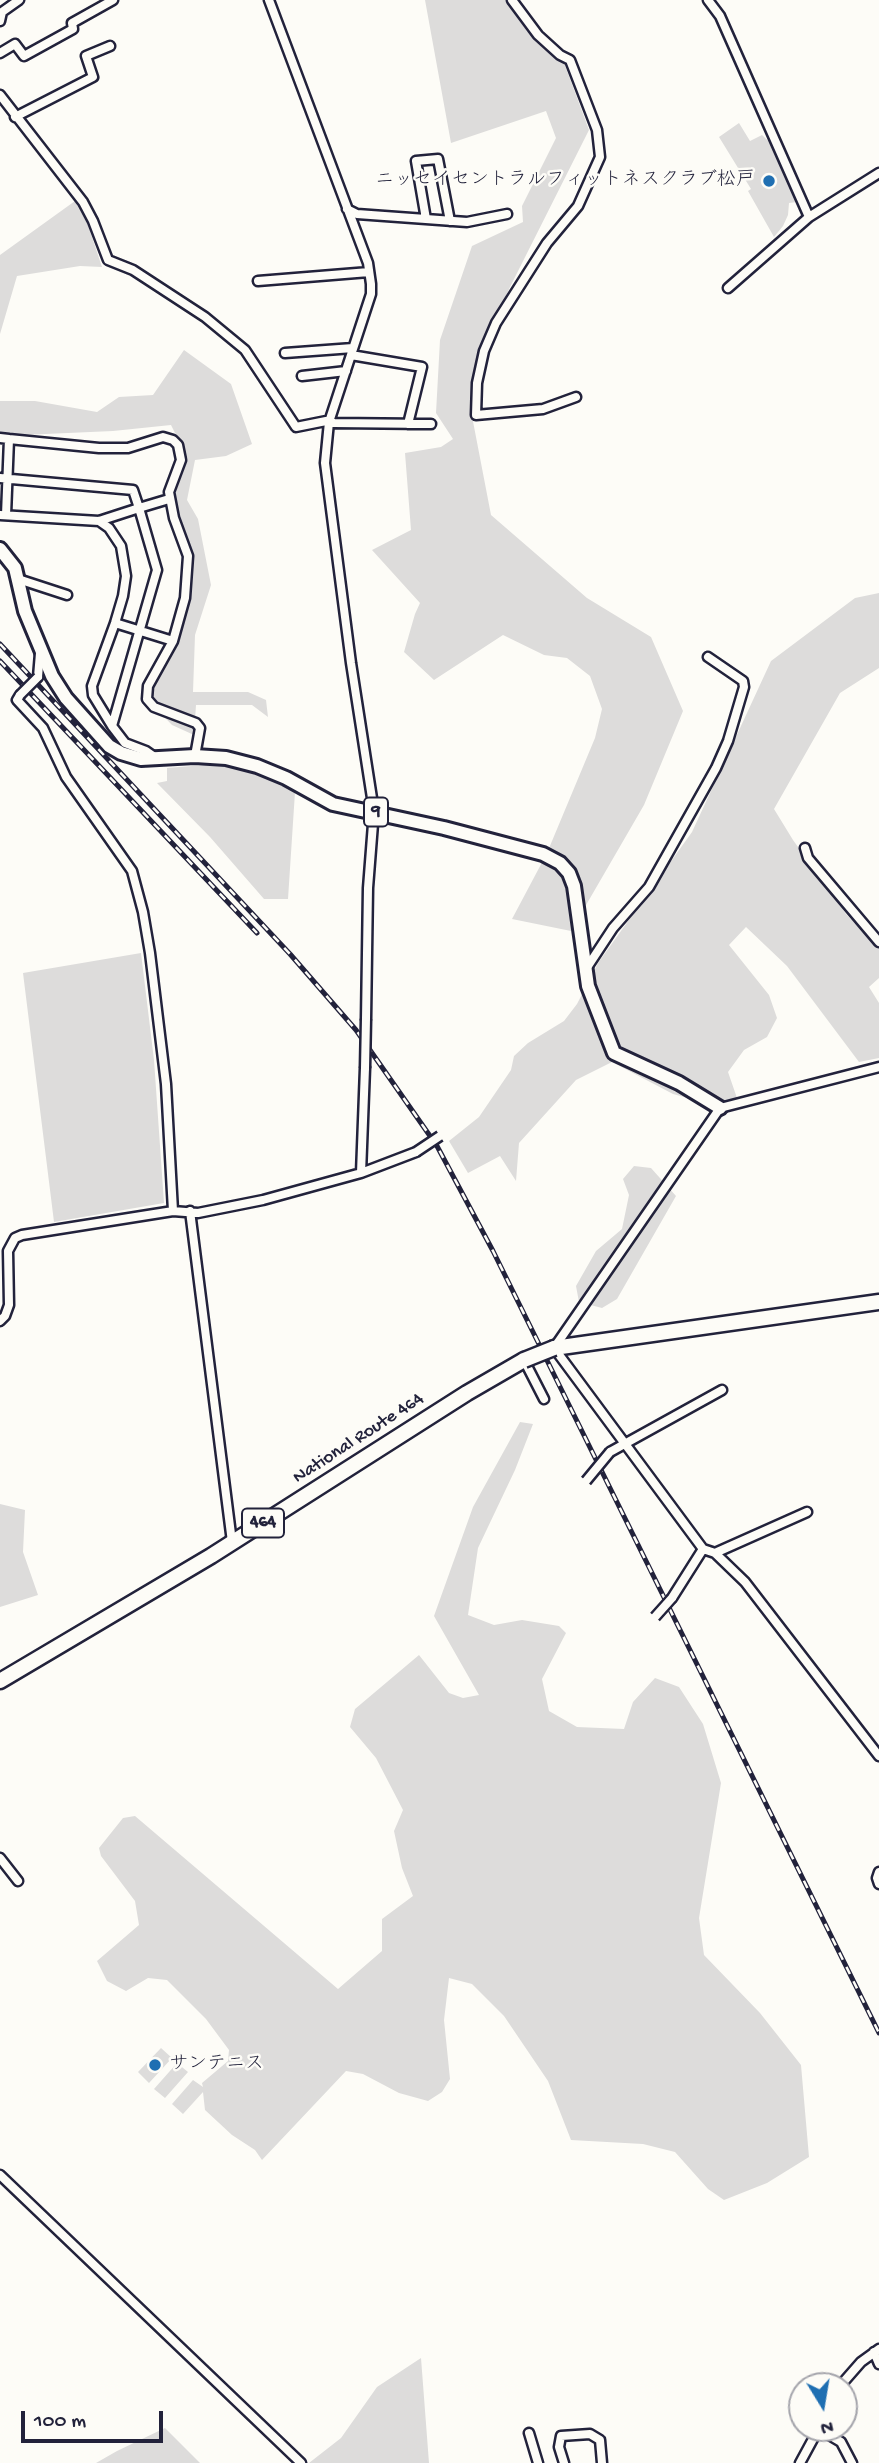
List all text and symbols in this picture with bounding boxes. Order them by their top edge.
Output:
place label: ニッセイセントラルフィットネスクラブ松戸 [375,170,755,192]
marker: ニッセイセントラルフィットネスクラブ松戸 [761,173,777,189]
road number: 9 [364,798,388,826]
street label: National Route 464 [289,1388,429,1490]
road number: 464 [242,1508,284,1538]
place label: サンテニス [169,2054,264,2076]
marker: サンテニス [147,2057,163,2073]
north arrow [788,2372,858,2442]
scale bar [24,2396,166,2440]
text: 100 m [34,2410,86,2435]
text: N [818,2414,835,2439]

